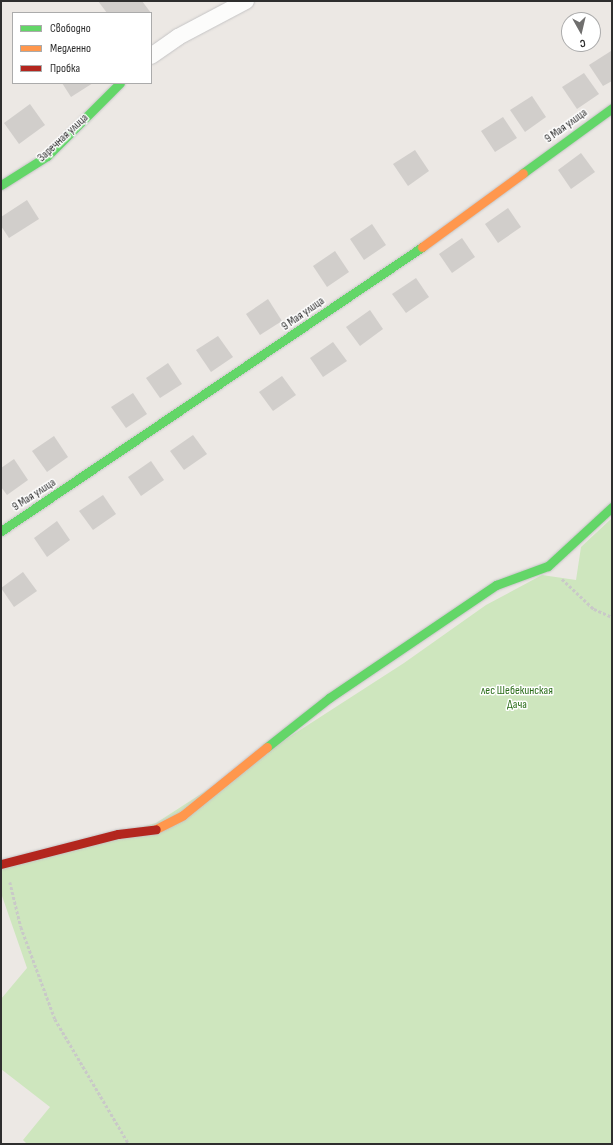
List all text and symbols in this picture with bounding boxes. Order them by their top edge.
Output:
legend [12,12,152,84]
north arrow [561,12,601,52]
text: Свободно [50,21,91,36]
text: С [579,37,586,50]
text: Медленно [50,41,91,56]
text: Пробка [50,61,80,76]
street label: 9 Мая улица [542,106,590,146]
street label: Заречная улица [35,111,91,165]
street label: 9 Мая улица [279,294,327,334]
street label: 9 Мая улица [10,476,58,514]
park label: лес Шебекинская Дача [481,684,553,712]

